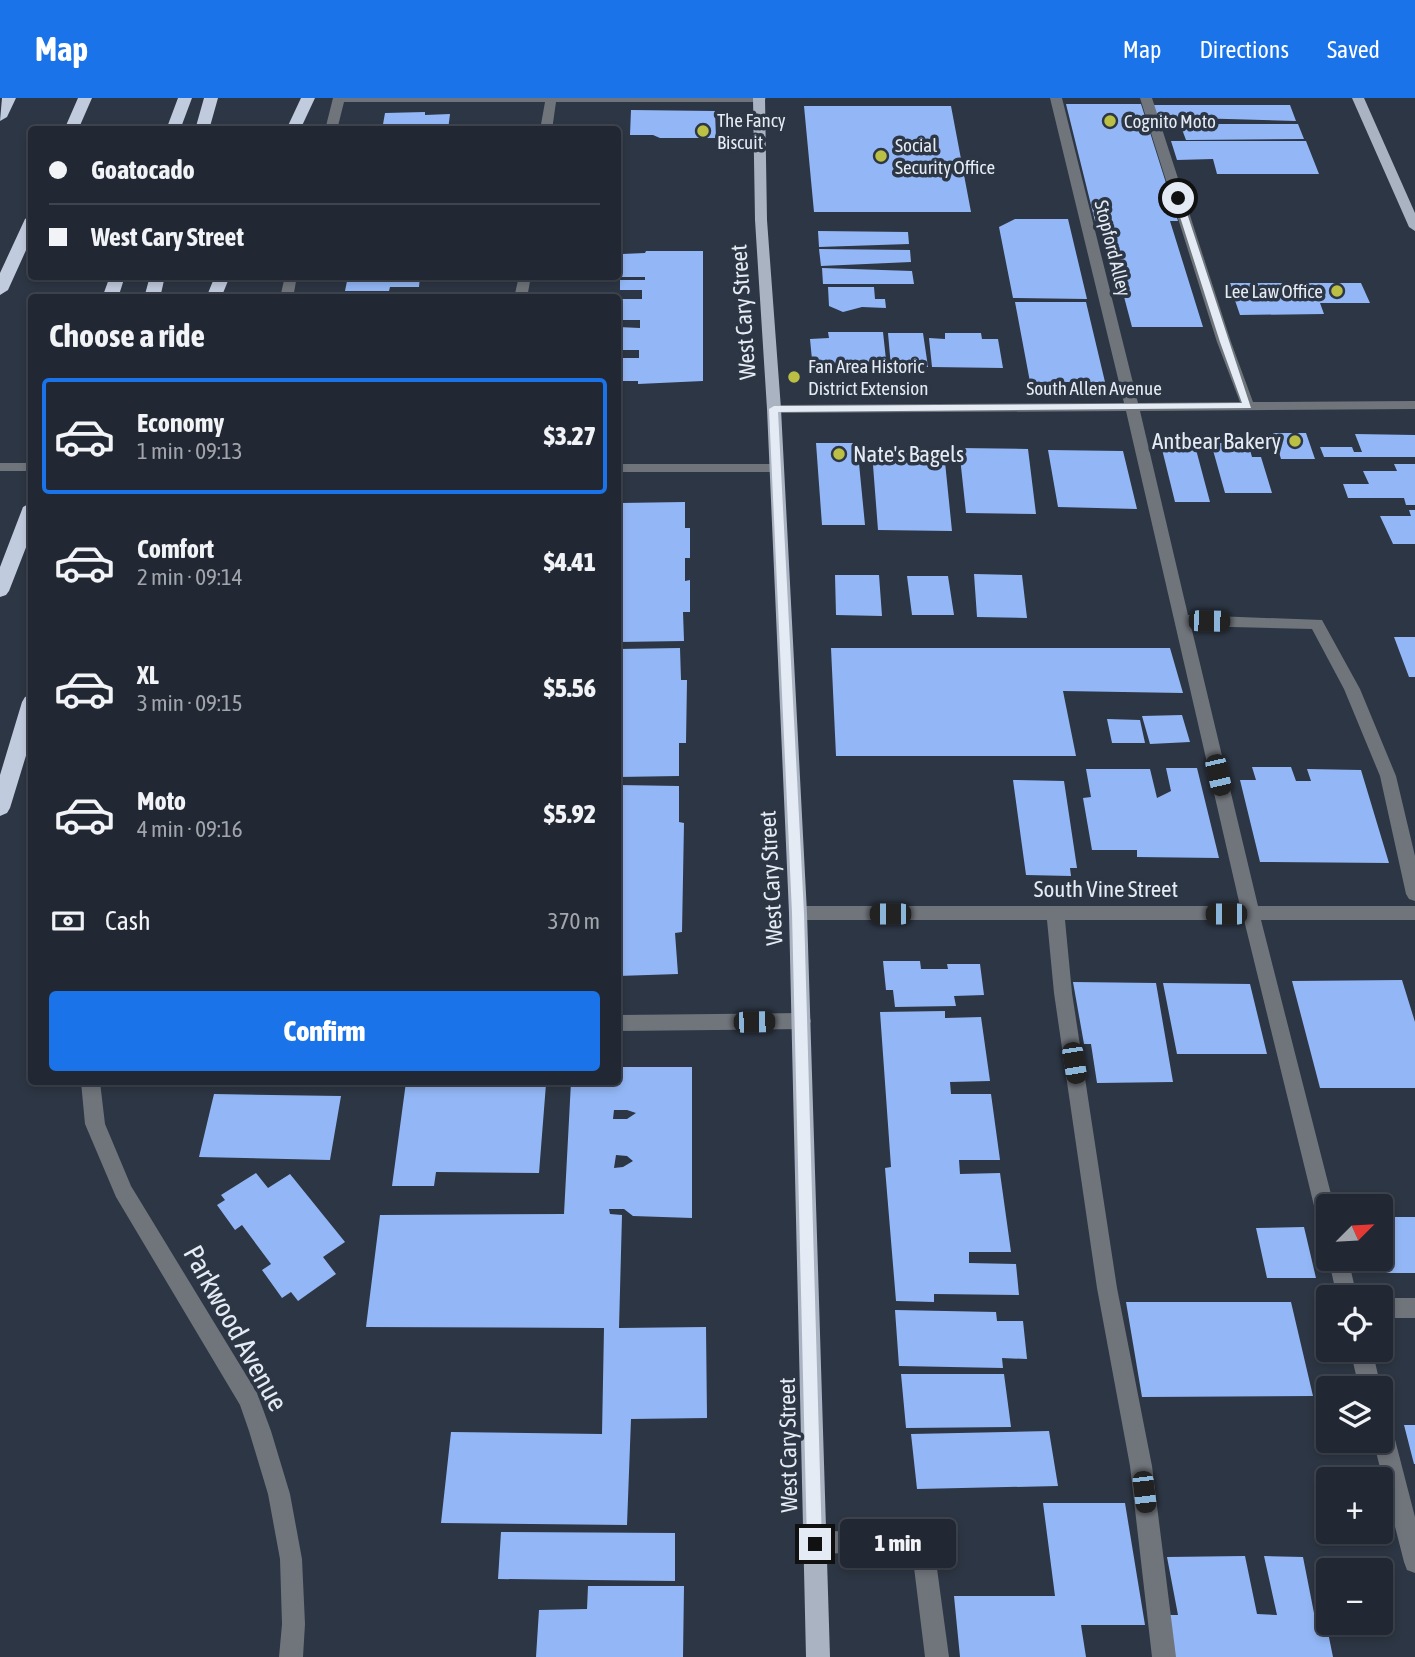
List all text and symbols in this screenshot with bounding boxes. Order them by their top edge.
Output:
text: Map [35,30,88,68]
text: Map [1123,36,1161,63]
text: Directions [1199,36,1289,63]
text: Saved [1327,36,1380,63]
place label: The Fancy Biscuit [717,109,786,153]
place label: Cognito Moto [1124,110,1216,132]
marker: Cognito Moto [1102,113,1118,129]
marker: The Fancy Biscuit [695,123,711,139]
place label: Social Security Office [895,134,995,178]
marker: Social Security Office [873,148,889,164]
text: Goatocado [91,155,195,185]
route start [1162,182,1194,214]
street label: Stopford Alley [1090,198,1136,298]
text: West Cary Street [91,222,244,252]
street label: West Cary Street [725,244,761,380]
place label: Lee Law Office [1224,280,1323,302]
marker: Lee Law Office [1329,283,1345,299]
text: Choose a ride [49,317,205,354]
place label: Fan Area Historic District Extension [808,355,928,399]
marker: Fan Area Historic District Extension [786,369,802,385]
street label: South Allen Avenue [1026,377,1162,399]
icon: car [53,405,116,468]
text: Economy [137,408,224,438]
text: $3.27 [544,421,596,451]
place label: Antbear Bakery [1152,428,1281,454]
marker: Antbear Bakery [1287,433,1303,449]
text: 1 min · 09:13 [137,438,243,464]
place label: Nate's Bagels [853,441,964,467]
marker: Nate's Bagels [831,446,847,462]
icon: car [53,531,116,594]
text: Comfort [137,534,214,564]
text: $4.41 [544,547,596,577]
text: 2 min · 09:14 [137,564,243,590]
car [1188,610,1231,632]
icon: car [53,657,116,720]
text: XL [137,660,159,690]
text: $5.56 [544,673,596,703]
text: 3 min · 09:15 [137,690,243,716]
car [1204,752,1233,798]
icon: car [53,783,116,846]
text: Moto [137,786,186,816]
text: $5.92 [544,799,596,829]
street label: West Cary Street [754,810,788,946]
text: 4 min · 09:16 [137,816,243,842]
street label: South Vine Street [1034,876,1178,902]
icon: cash [49,902,87,940]
car [870,904,912,925]
car [1206,904,1248,925]
text: Cash [105,906,151,936]
text: 370 m [548,908,600,934]
button: Confirm [49,991,600,1071]
car [733,1011,776,1033]
car [1061,1041,1088,1085]
north arrow [1316,1194,1393,1270]
map controls [1316,1194,1393,1635]
street label: Parkwood Avenue [177,1240,295,1416]
button: locate [1316,1285,1393,1362]
button: layers [1316,1376,1393,1453]
street label: West Cary Street [774,1377,802,1513]
button: + [1316,1467,1393,1544]
car [1132,1470,1157,1514]
callout: 1 min [840,1520,955,1568]
route end [799,1528,831,1560]
text: 1 min [875,1530,921,1556]
button: − [1316,1558,1393,1635]

